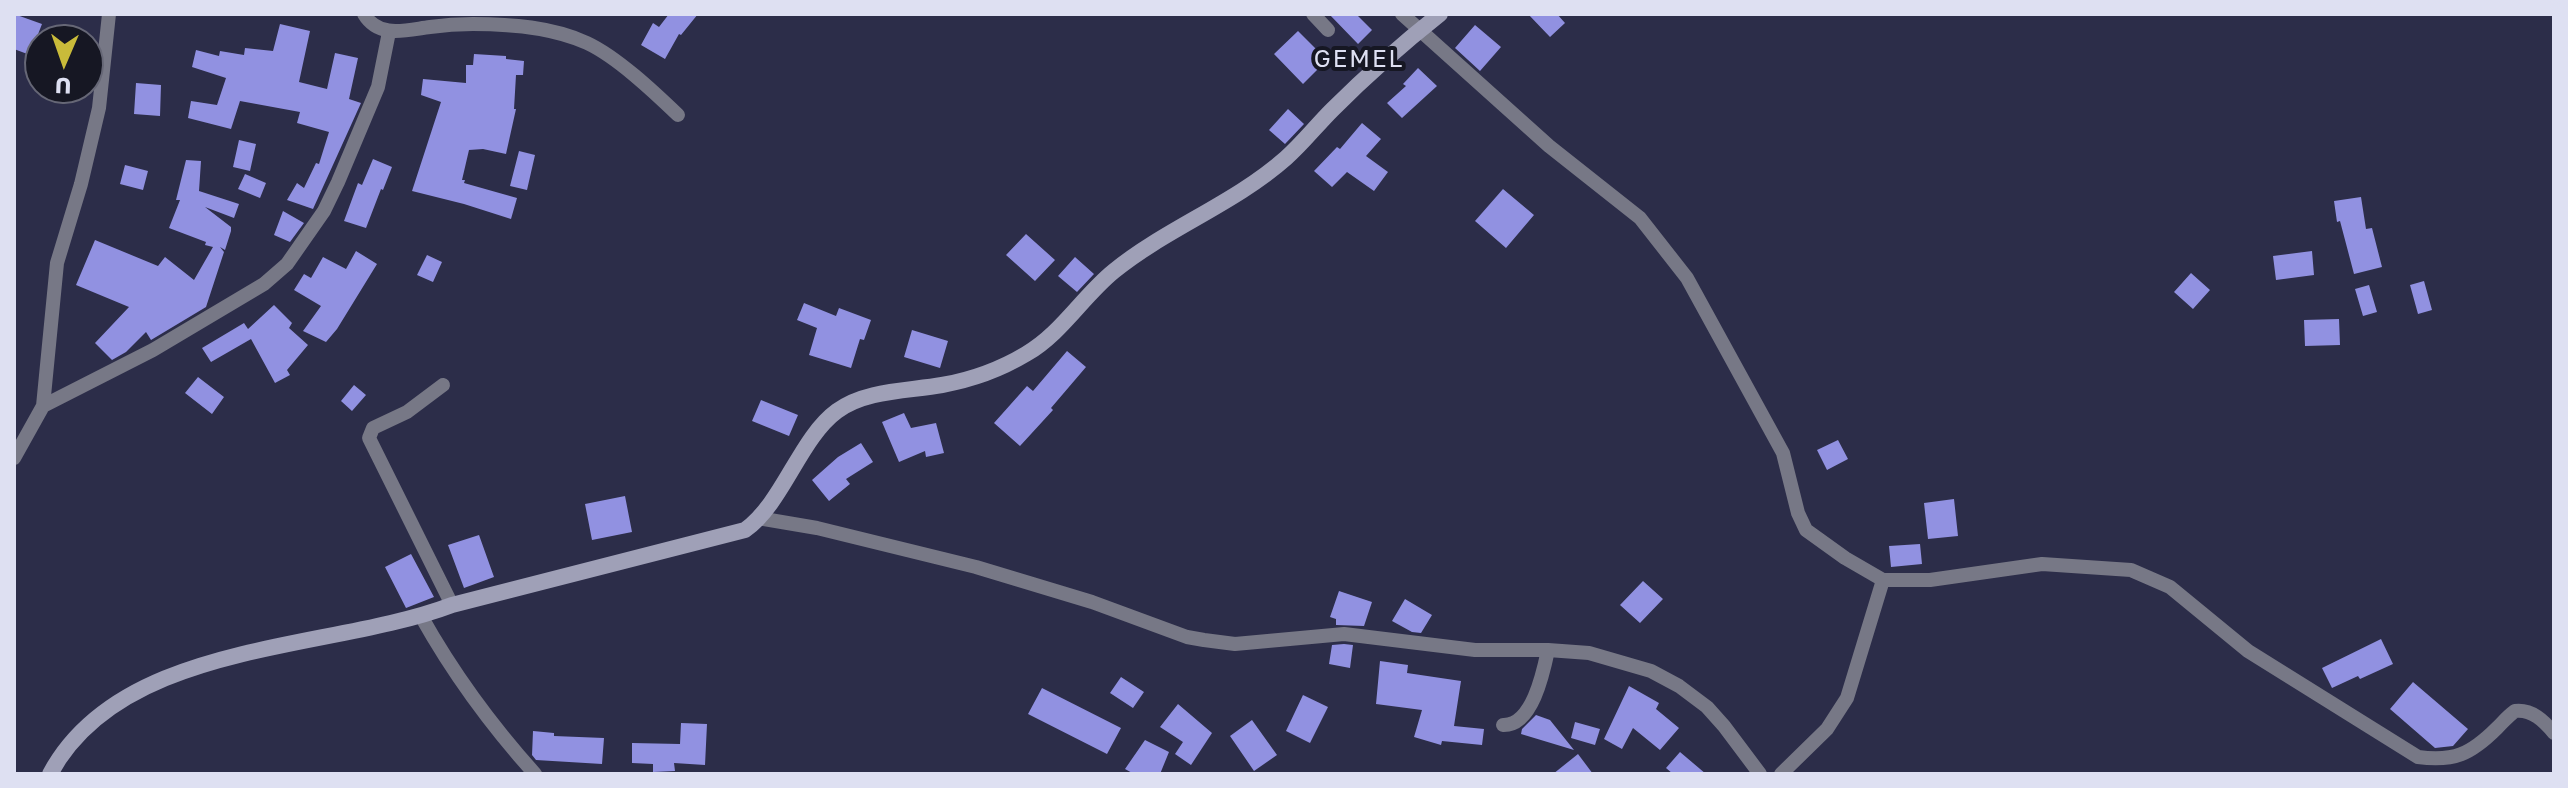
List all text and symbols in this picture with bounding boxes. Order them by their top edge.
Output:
north arrow [24,24,104,104]
district label: GEMEL [1314,45,1404,73]
text: U [55,73,72,100]

